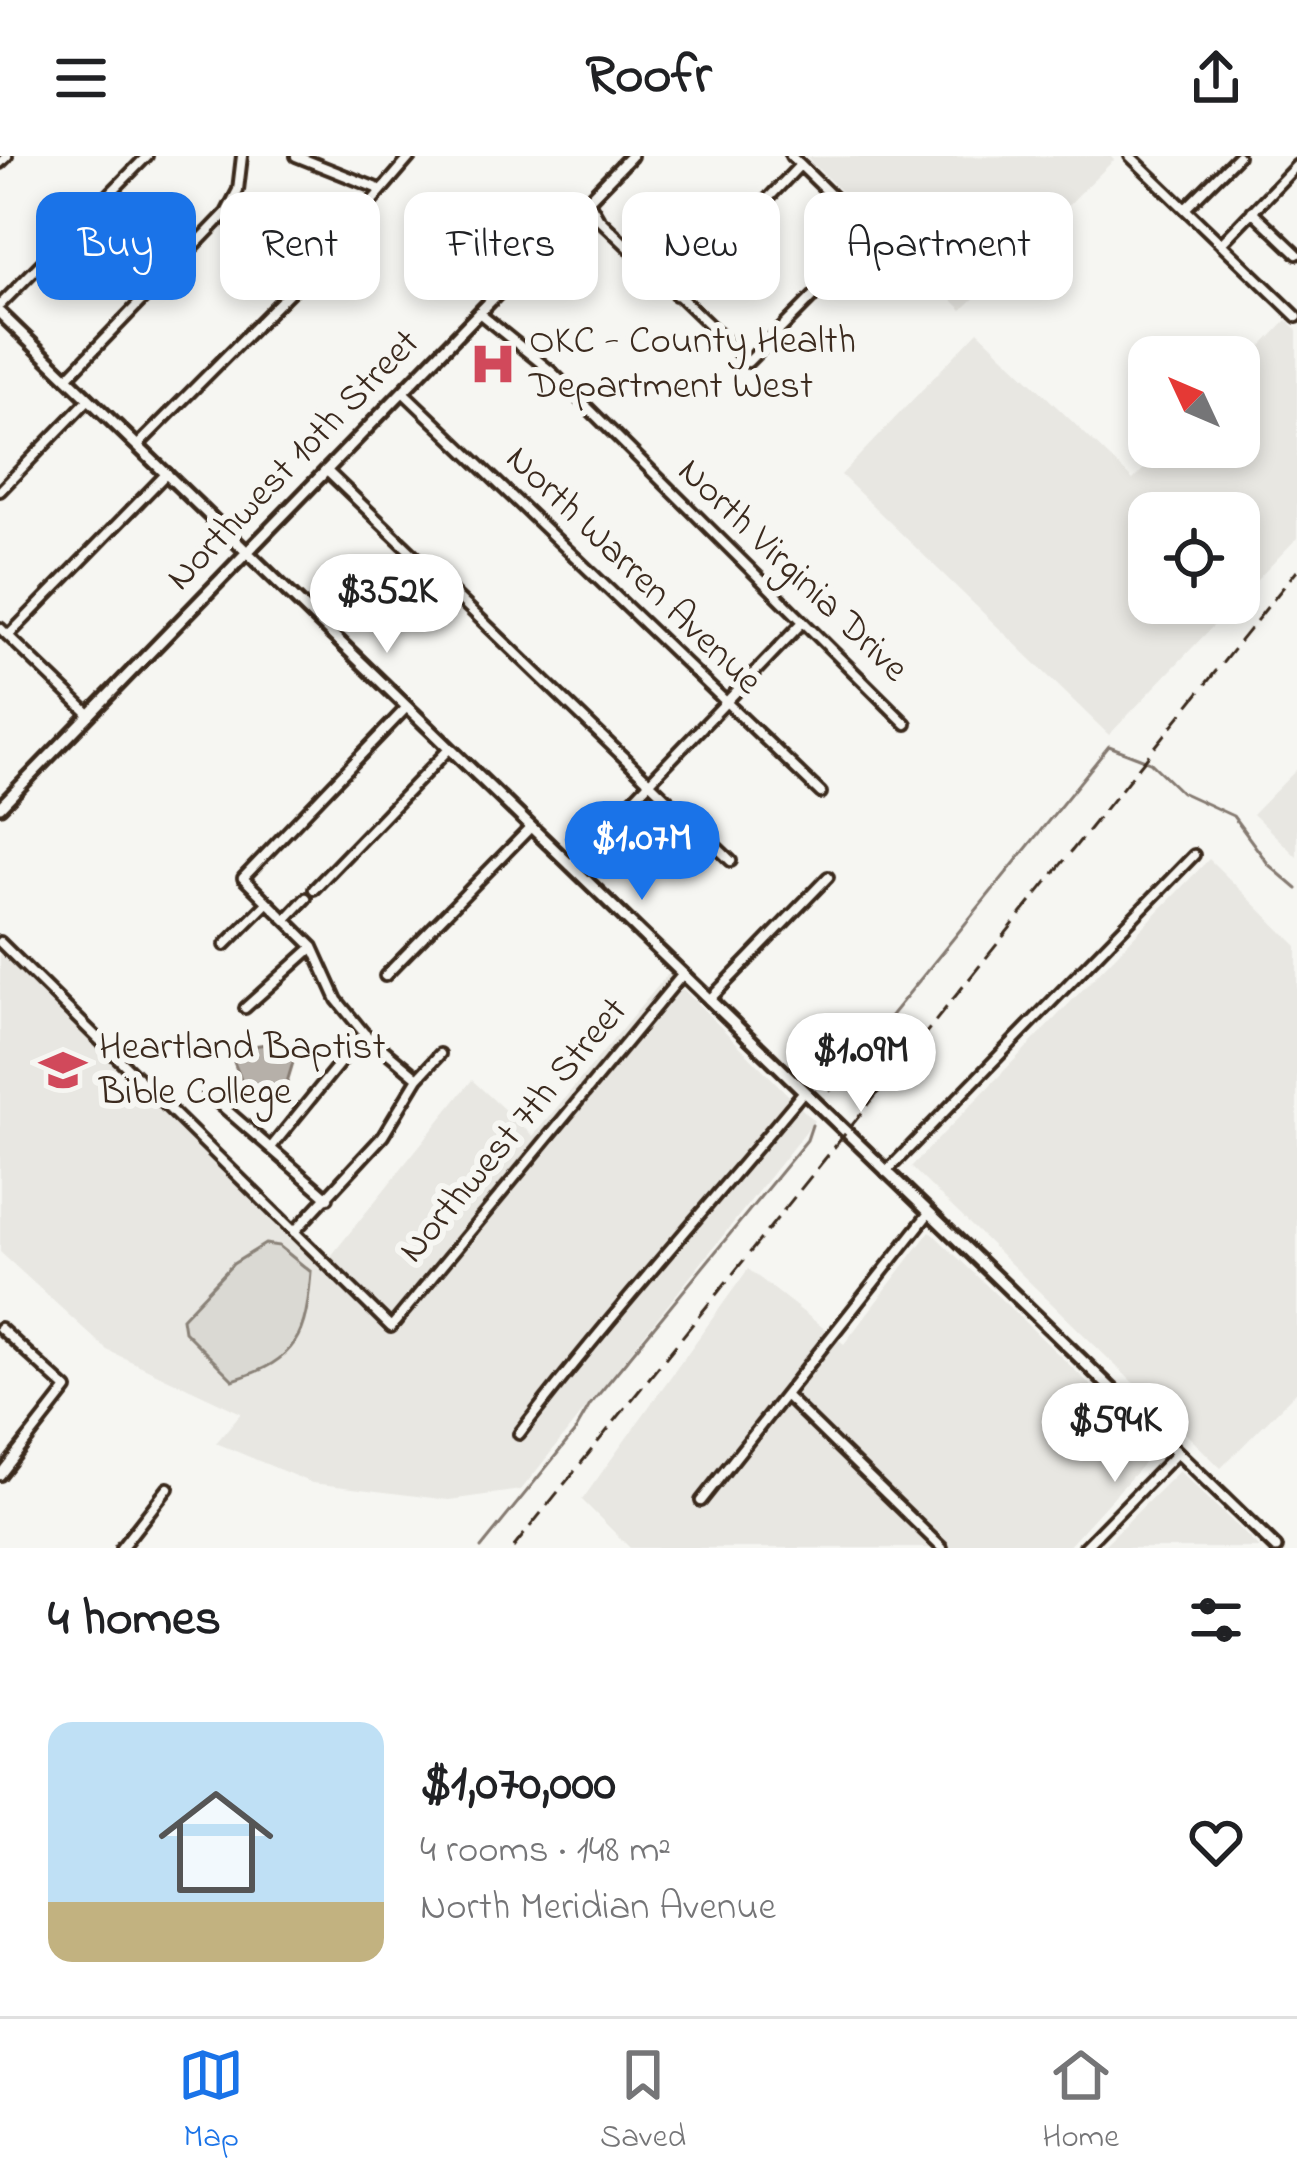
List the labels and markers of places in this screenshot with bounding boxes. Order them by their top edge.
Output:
place label: OKC - County Health Department West [528,314,856,416]
hospital icon: OKC - County Health Department West [468,339,518,389]
pin: $352K [303,554,471,656]
pin: $1.07M [544,801,740,903]
pin: $1.09M [763,1013,959,1115]
place label: Heartland Baptist Bible College [98,1020,386,1122]
school or university icon: Heartland Baptist Bible College [38,1045,88,1095]
pin: $594K [1031,1383,1199,1485]

